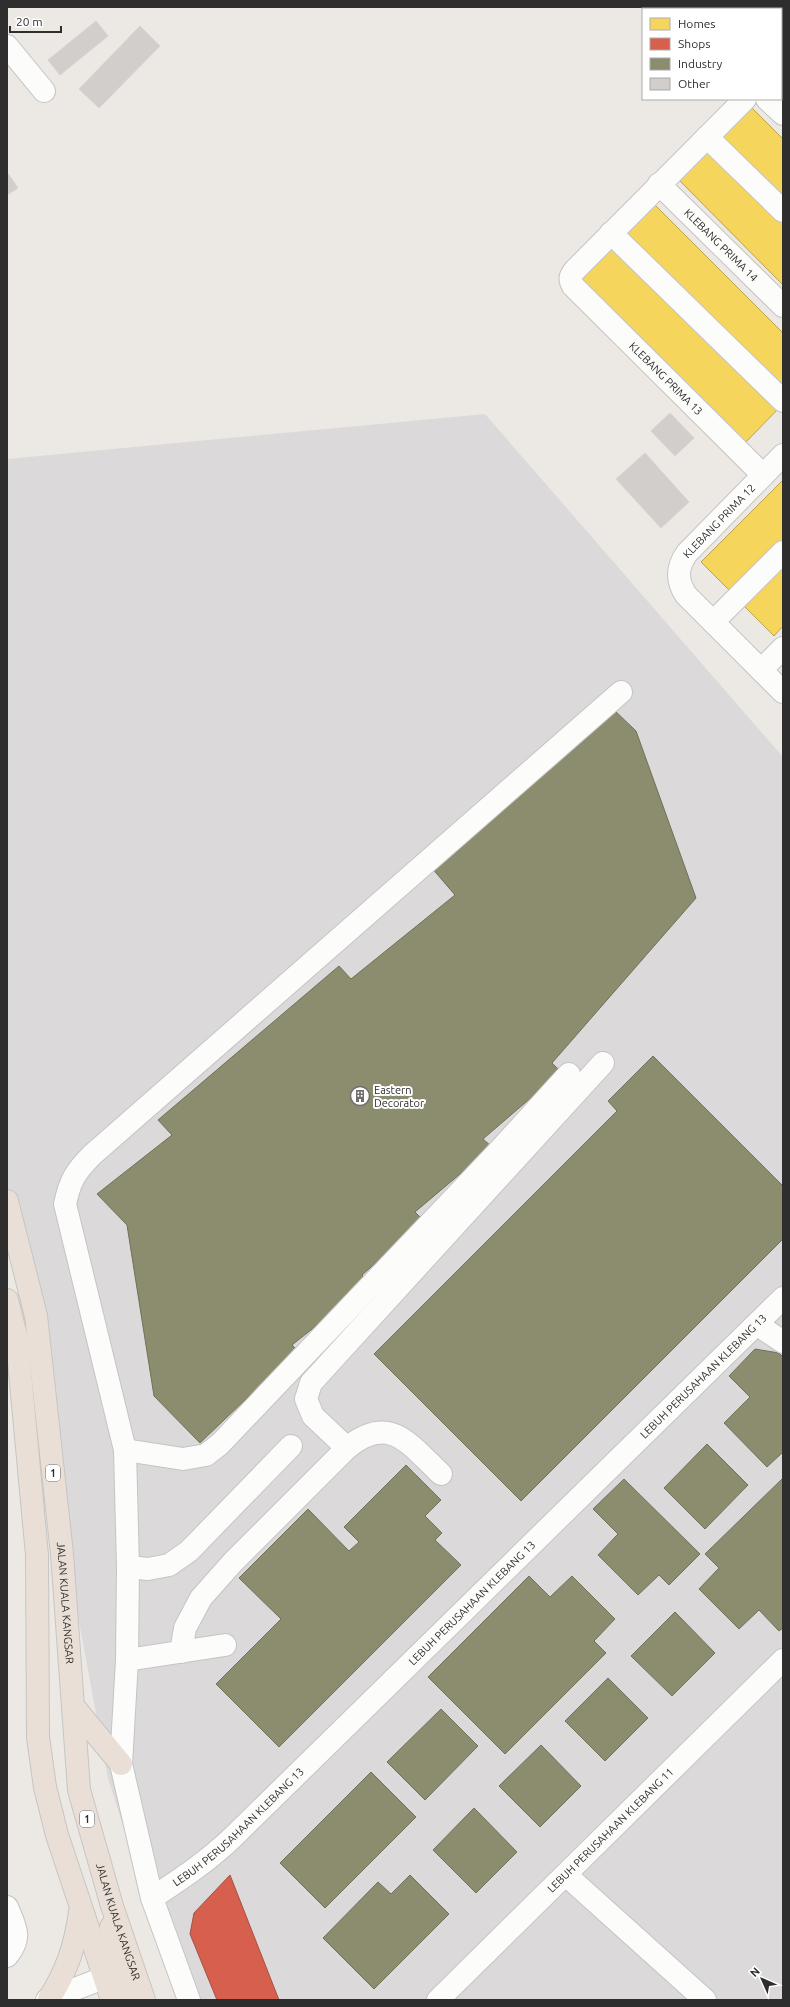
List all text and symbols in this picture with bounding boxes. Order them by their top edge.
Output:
scale bar [10,8,61,34]
legend [642,8,782,100]
text: 20 m [16,15,43,28]
text: Homes [678,17,716,30]
text: Shops [678,37,710,50]
text: Industry [678,57,723,70]
text: Other [678,77,711,90]
street label: KLEBANG PRIMA 14 [682,206,760,284]
street label: KLEBANG PRIMA 13 [627,340,705,417]
street label: KLEBANG PRIMA 12 [681,482,757,560]
place label: Eastern Decorator [374,1084,425,1109]
building icon: Eastern Decorator [349,1085,371,1107]
street label: LEBUH PERUSAHAAN KLEBANG 13 [638,1312,769,1441]
road number: 1 [46,1465,60,1481]
street label: LEBUH PERUSAHAAN KLEBANG 13 [406,1538,538,1667]
street label: JALAN KUALA KANGSAR [55,1541,76,1664]
street label: LEBUH PERUSAHAAN KLEBANG 13 [170,1765,306,1888]
street label: LEBUH PERUSAHAAN KLEBANG 11 [545,1765,676,1895]
road number: 1 [80,1811,94,1827]
street label: JALAN KUALA KANGSAR [94,1862,143,1982]
north arrow [742,1959,782,1999]
text: N [748,1965,762,1979]

